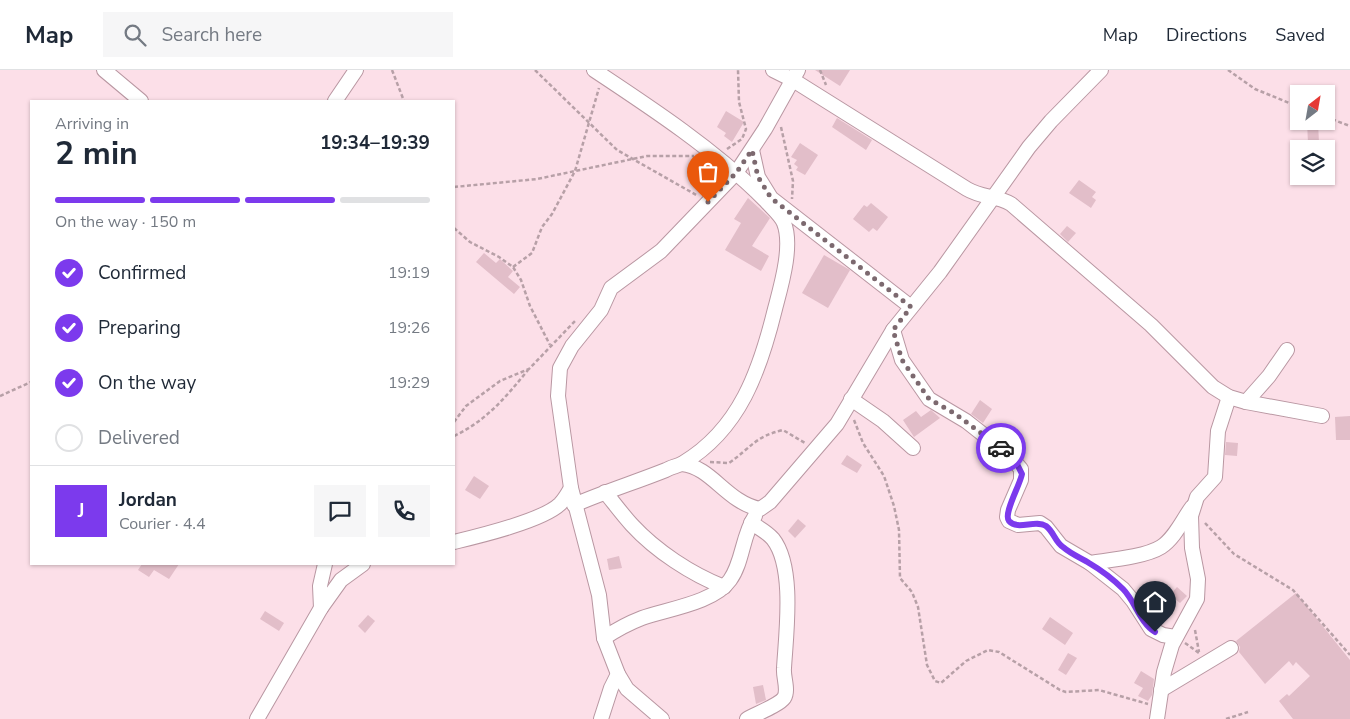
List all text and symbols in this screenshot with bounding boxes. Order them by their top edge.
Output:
search box [103,12,453,57]
text: Map [25,19,73,51]
icon: search [121,21,149,49]
text: Search here [161,22,262,48]
text: Map [1103,23,1138,47]
text: Directions [1166,23,1247,47]
text: Saved [1275,23,1325,47]
north arrow [1290,85,1335,130]
map controls [1290,85,1335,185]
text: Arriving in [55,113,129,135]
text: 19:34–19:39 [320,130,430,156]
text: 2 min [55,132,138,175]
button: layers [1290,140,1335,185]
pin [687,151,729,202]
icon: bag [694,158,722,186]
text: On the way · 150 m [55,211,196,233]
icon: check [55,259,83,287]
text: Confirmed [98,260,186,286]
text: 19:19 [388,262,430,284]
icon: check [55,314,83,342]
text: Preparing [98,315,181,341]
text: 19:26 [388,317,430,339]
icon: check [55,369,83,397]
text: On the way [98,370,196,396]
text: 19:29 [388,372,430,394]
courier [976,423,1026,473]
text: Delivered [98,425,180,451]
icon: car [987,434,1015,462]
button: chat [314,485,366,537]
button: phone [378,485,430,537]
text: Jordan [119,487,177,513]
text: J [78,498,84,524]
text: Courier · 4.4 [119,513,205,535]
pin [1134,581,1176,632]
icon: home [1141,588,1169,616]

